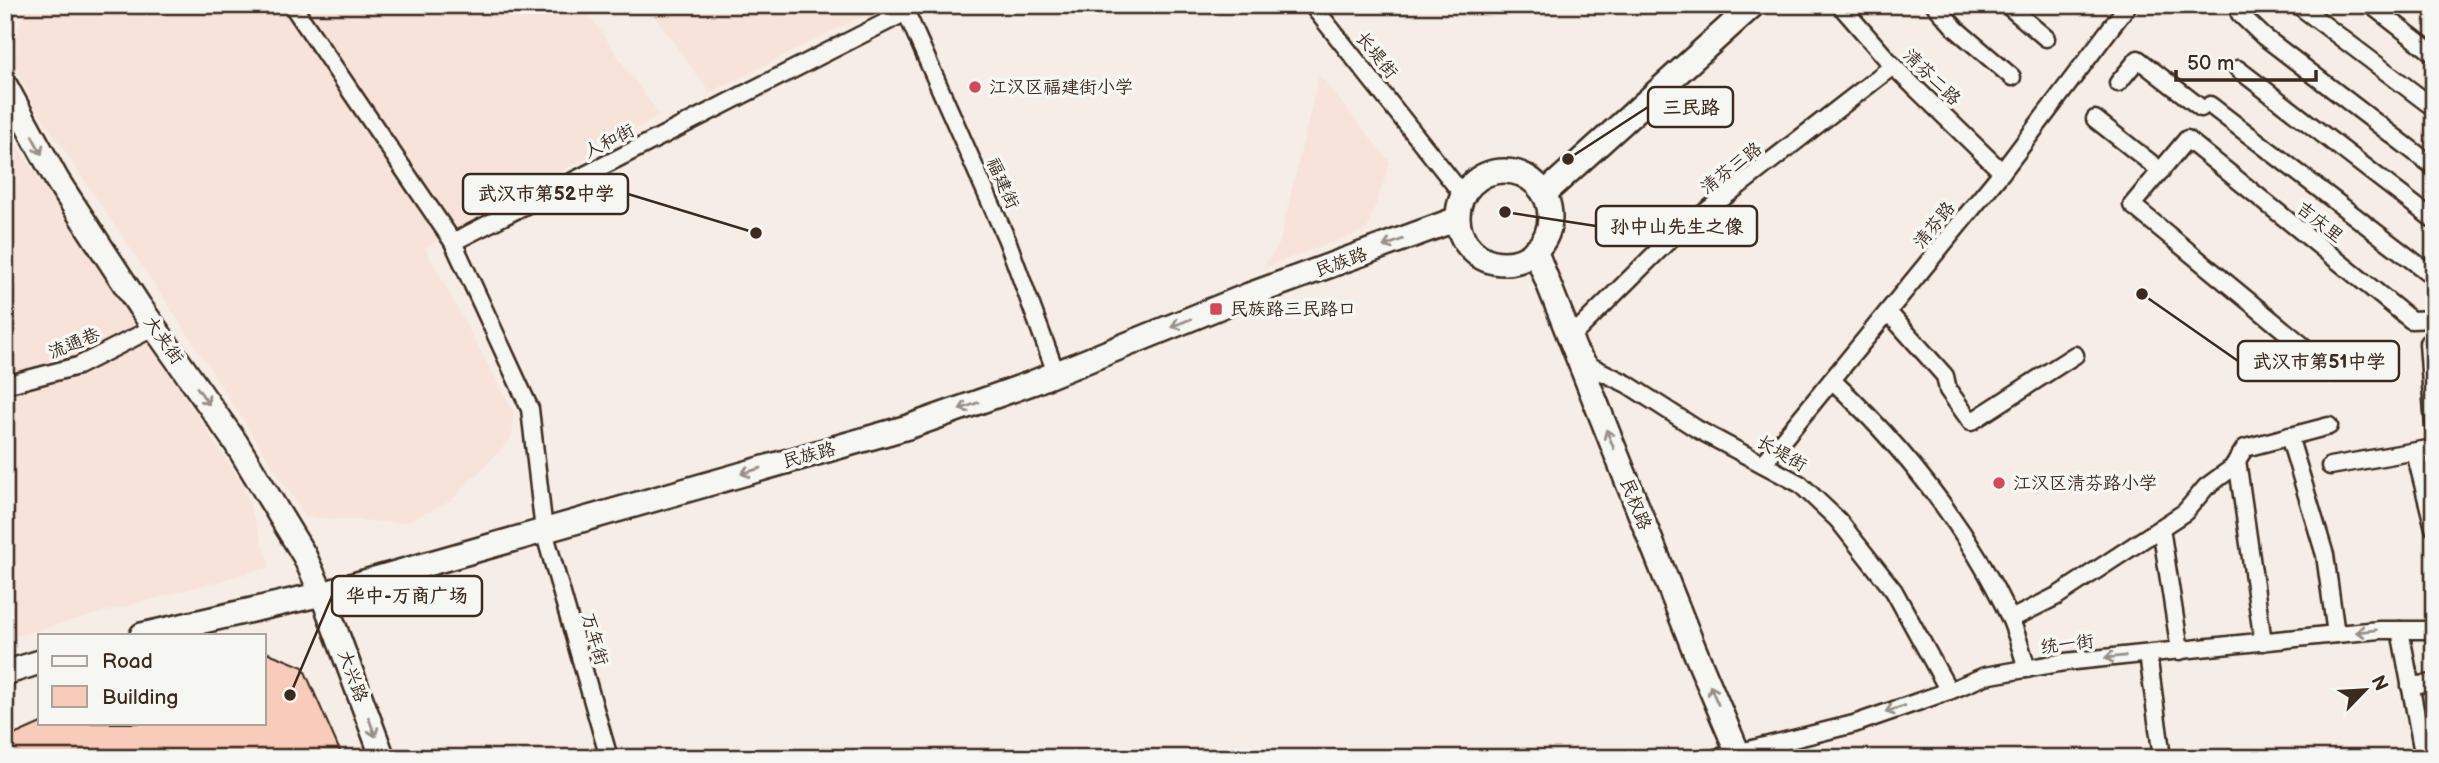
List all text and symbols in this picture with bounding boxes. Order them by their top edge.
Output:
street label: 长堤街 [1351,28,1402,83]
scale bar [2176,38,2316,82]
street label: 清芬二路 [1898,45,1965,110]
text: 50 m [2187,51,2234,76]
place label: 江汉区福建街小学 [989,77,1133,98]
marker: 江汉区福建街小学 [967,79,983,95]
callout: 三民路 [1648,87,1733,127]
text: 三民路 [1662,97,1720,120]
street label: 人和街 [580,120,638,163]
one-way arrow [31,134,45,155]
street label: 清芬三路 [1696,138,1766,199]
street label: 福建街 [982,154,1023,212]
callout: 武汉市第52中学 [463,174,628,214]
text: 武汉市第52中学 [478,183,614,206]
street label: 吉庆里 [2292,197,2347,248]
street label: 清芬路 [1909,198,1960,253]
callout: 孙中山先生之像 [1596,206,1757,246]
text: 孙中山先生之像 [1610,216,1744,239]
one-way arrow [1383,238,1405,250]
street label: 民族路 [1312,243,1370,282]
place label: 民族路三民路口 [1230,299,1356,320]
marker: 民族路三民路口 [1208,301,1224,317]
street label: 大夹街 [140,312,188,368]
one-way arrow [1170,318,1192,331]
street label: 流通巷 [45,324,103,363]
callout: 武汉市第51中学 [2238,341,2399,381]
text: 武汉市第51中学 [2253,351,2385,374]
one-way arrow [196,386,210,405]
one-way arrow [958,400,980,413]
one-way arrow [1603,428,1616,450]
street label: 长堤街 [1753,431,1810,476]
street label: 民族路 [780,438,838,473]
one-way arrow [740,465,762,478]
place label: 江汉区清芬路小学 [2013,473,2157,494]
street label: 民权路 [1616,475,1655,533]
marker: 江汉区清芬路小学 [1991,475,2007,491]
callout: 华中-万商广场 [332,576,482,616]
text: 华中-万商广场 [346,585,468,608]
street label: 万年街 [577,610,612,668]
one-way arrow [2355,625,2377,638]
street label: 统一街 [2039,631,2095,658]
legend [38,634,266,724]
street label: 大兴路 [333,647,372,705]
text: Road [102,649,153,674]
one-way arrow [2104,651,2127,664]
north arrow [2330,654,2400,724]
text: N [2366,672,2392,695]
text: Building [102,685,178,710]
one-way arrow [1706,685,1719,706]
one-way arrow [1884,703,1906,716]
one-way arrow [367,716,379,738]

